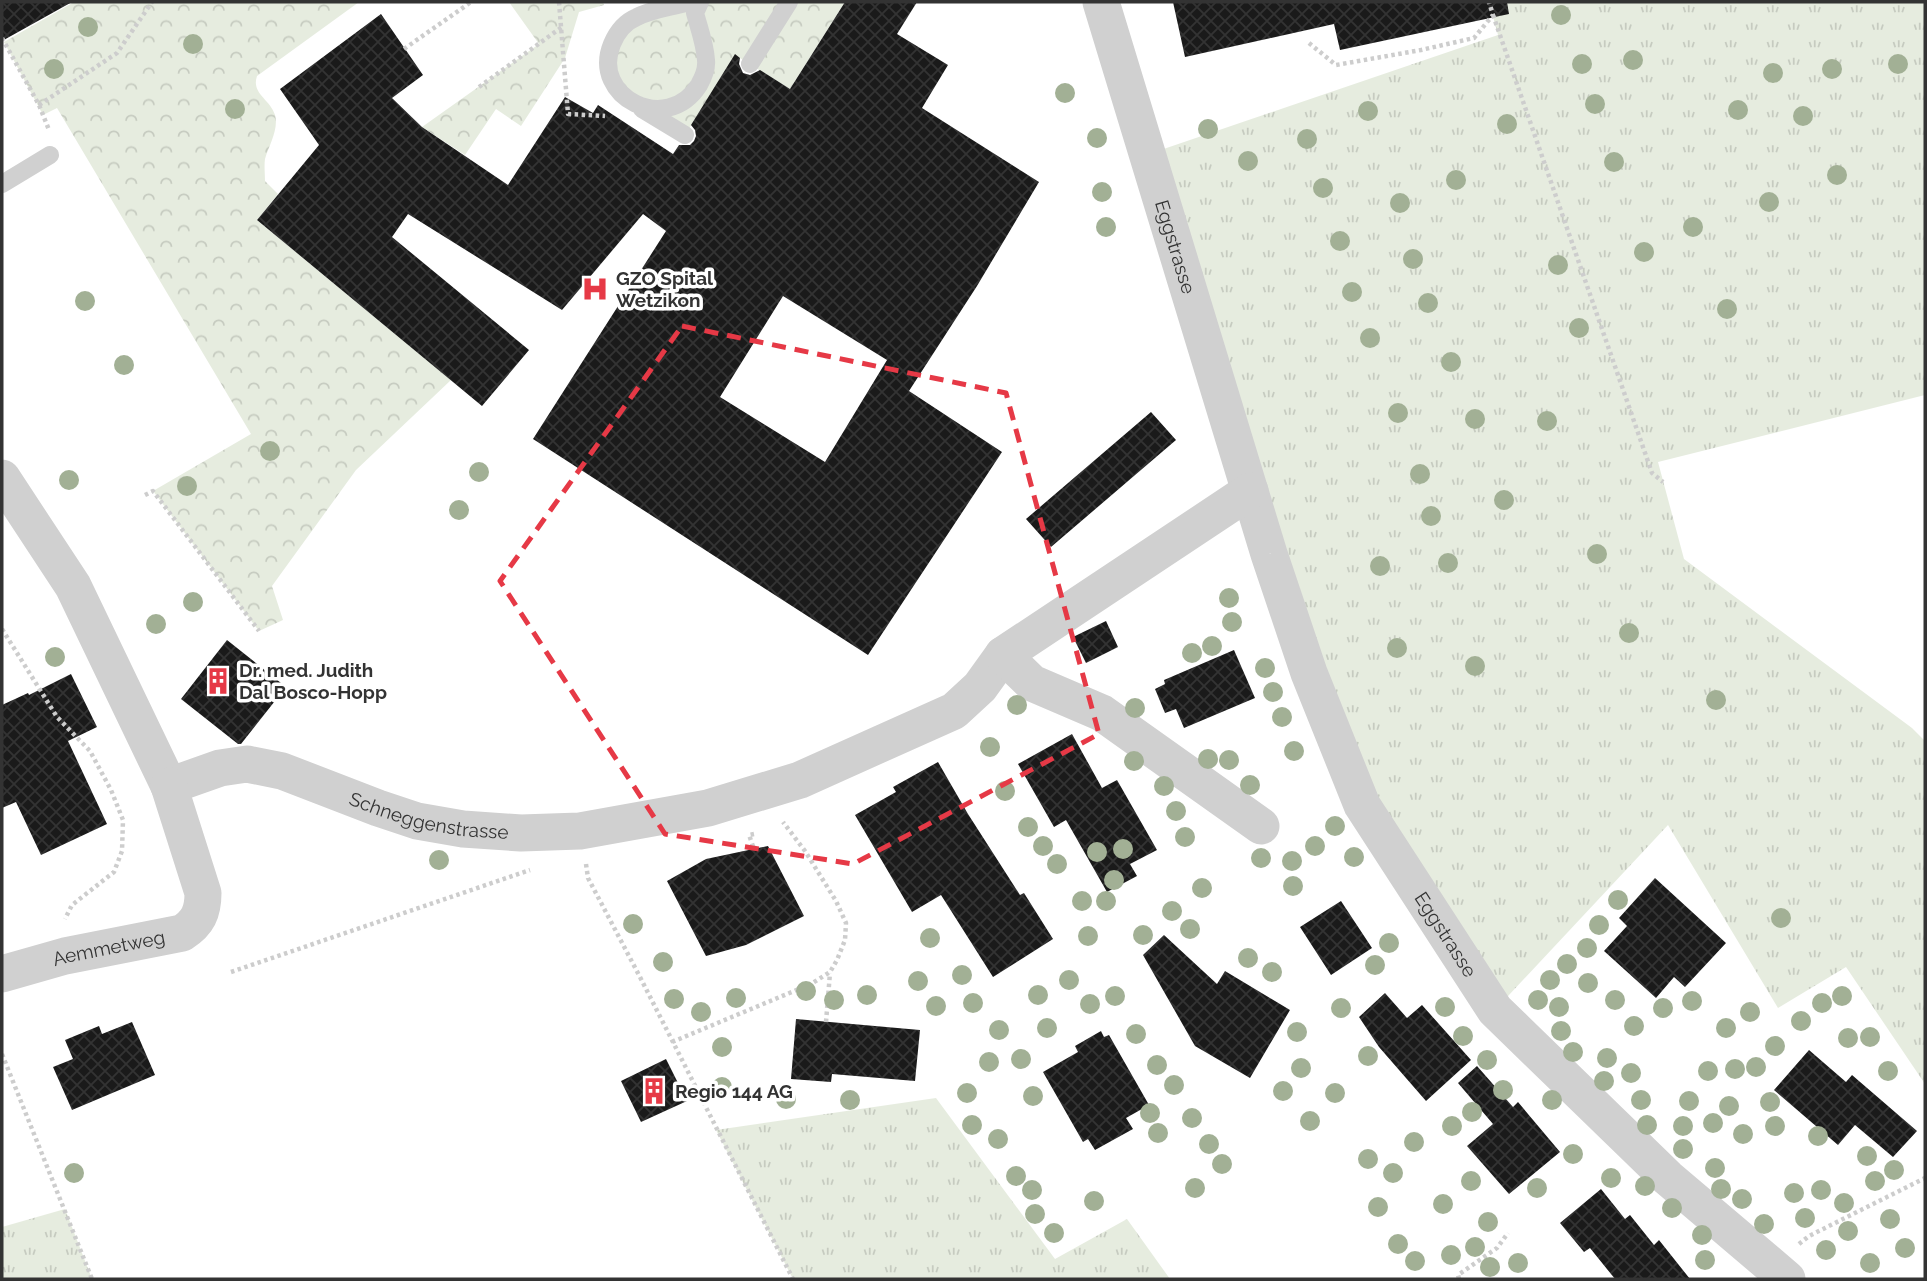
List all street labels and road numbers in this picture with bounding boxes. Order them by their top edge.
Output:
street label: Eggstrasse [1151,197,1200,296]
street label: Schneggenstrasse [346,787,509,843]
street label: Eggstrasse [1410,888,1482,981]
street label: Aemmetweg [50,926,167,970]

